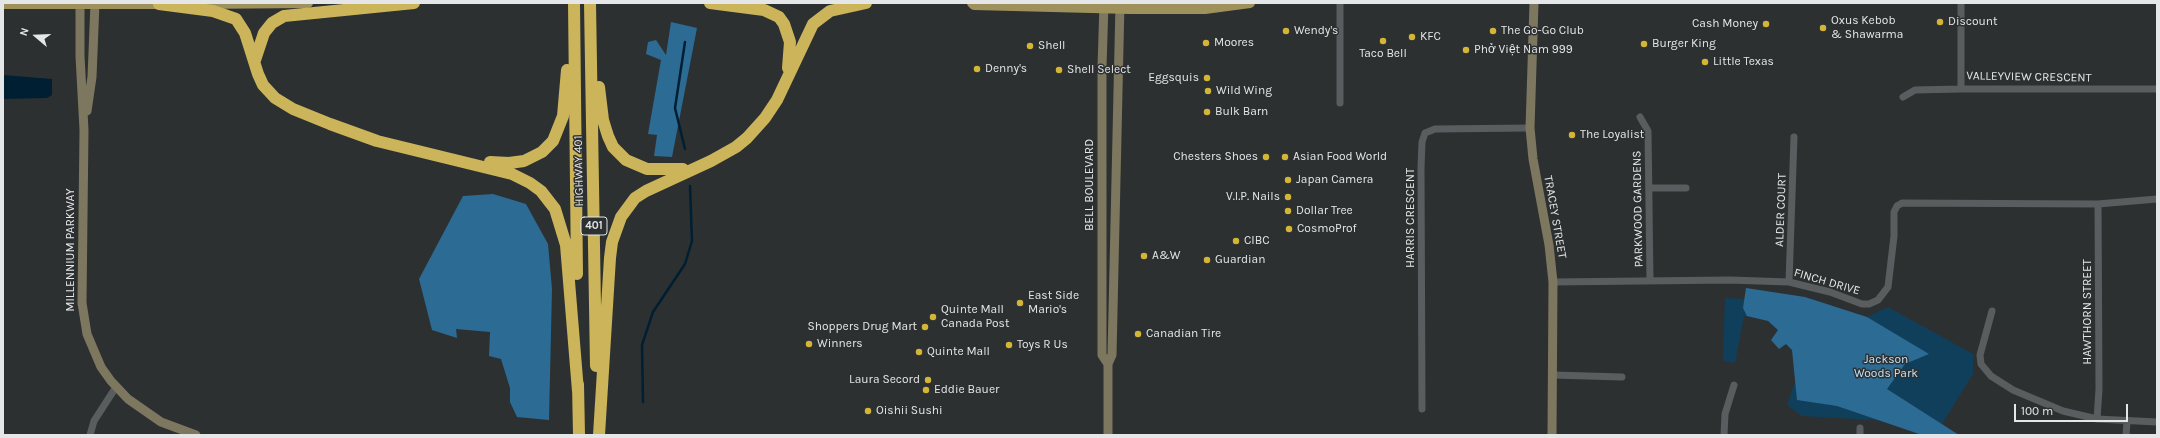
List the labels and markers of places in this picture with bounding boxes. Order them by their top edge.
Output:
place label: Oxus Kebob & Shawarma [1831,14,1903,42]
place label: Discount [1948,15,1998,29]
place label: Cash Money [1692,17,1758,31]
marker: Discount [1935,17,1945,27]
marker: Cash Money [1761,19,1771,29]
marker: Oxus Kebob & Shawarma [1818,23,1828,33]
place label: Wendy's [1294,24,1338,38]
place label: The Go-Go Club [1501,24,1584,38]
marker: Wendy's [1281,26,1291,36]
marker: The Go-Go Club [1488,26,1498,36]
place label: KFC [1420,30,1441,44]
marker: KFC [1407,32,1417,42]
place label: Moores [1214,36,1254,50]
marker: Taco Bell [1378,36,1388,46]
place label: Burger King [1652,37,1716,51]
marker: Moores [1201,38,1211,48]
place label: Shell [1038,39,1065,53]
marker: Burger King [1639,39,1649,49]
marker: Shell [1025,41,1035,51]
place label: Phở Việt Nam 999 [1474,43,1573,57]
marker: Phở Việt Nam 999 [1461,45,1471,55]
place label: Taco Bell [1359,47,1407,61]
place label: Little Texas [1713,55,1774,69]
marker: Little Texas [1700,57,1710,67]
place label: Denny's [985,62,1027,76]
place label: Shell Select [1067,63,1131,77]
marker: Denny's [972,64,982,74]
marker: Shell Select [1054,65,1064,75]
place label: Eggsquis [1148,71,1199,85]
marker: Eggsquis [1202,73,1212,83]
place label: Wild Wing [1216,84,1272,98]
marker: Wild Wing [1203,86,1213,96]
place label: Bulk Barn [1215,105,1268,119]
marker: Bulk Barn [1202,107,1212,117]
place label: The Loyalist [1580,128,1644,142]
marker: The Loyalist [1567,130,1577,140]
place label: Chesters Shoes [1173,150,1258,164]
place label: Asian Food World [1293,150,1387,164]
marker: Chesters Shoes [1261,152,1271,162]
marker: Asian Food World [1280,152,1290,162]
place label: Japan Camera [1296,173,1373,187]
marker: Japan Camera [1283,175,1293,185]
place label: V.I.P. Nails [1226,190,1280,204]
marker: V.I.P. Nails [1283,192,1293,202]
place label: Dollar Tree [1296,204,1353,218]
marker: Dollar Tree [1283,206,1293,216]
place label: CosmoProf [1297,222,1357,236]
marker: CosmoProf [1284,224,1294,234]
place label: CIBC [1244,234,1270,248]
marker: CIBC [1231,236,1241,246]
place label: A&W [1152,249,1181,263]
marker: A&W [1139,251,1149,261]
place label: Guardian [1215,253,1265,267]
marker: Guardian [1202,255,1212,265]
place label: East Side Mario's [1028,289,1079,317]
marker: East Side Mario's [1015,298,1025,308]
place label: Quinte Mall Canada Post [941,303,1009,331]
marker: Quinte Mall Canada Post [928,312,938,322]
place label: Shoppers Drug Mart [807,320,917,334]
marker: Shoppers Drug Mart [920,322,930,332]
place label: Canadian Tire [1146,327,1221,341]
marker: Canadian Tire [1133,329,1143,339]
place label: Winners [817,337,863,351]
place label: Toys R Us [1017,338,1068,352]
marker: Winners [804,339,814,349]
marker: Toys R Us [1004,340,1014,350]
place label: Quinte Mall [927,345,990,359]
marker: Quinte Mall [914,347,924,357]
place label: Laura Secord [849,373,920,387]
marker: Laura Secord [923,375,933,385]
place label: Eddie Bauer [934,383,999,397]
marker: Eddie Bauer [921,385,931,395]
place label: Oishii Sushi [876,404,943,418]
marker: Oishii Sushi [863,406,873,416]

